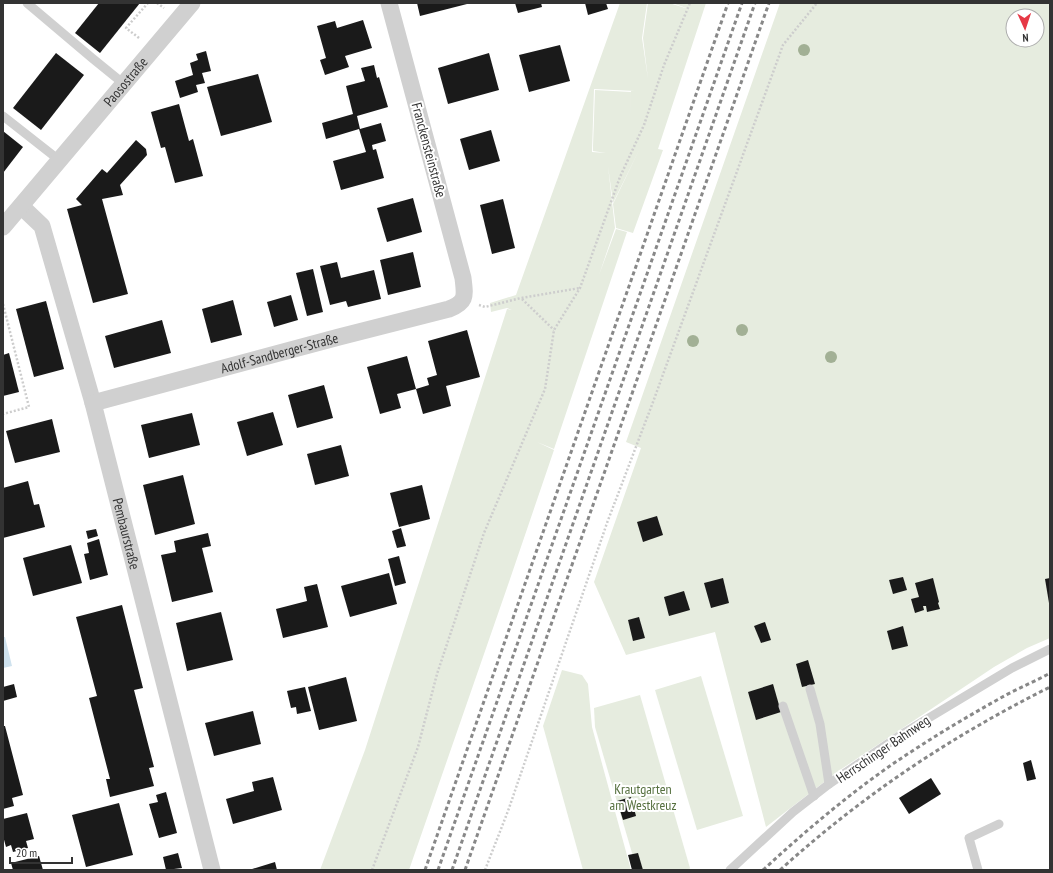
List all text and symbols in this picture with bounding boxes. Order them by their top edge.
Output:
north arrow [1005,8,1045,48]
text: N [1022,31,1029,45]
street label: Paosostraße [100,53,152,110]
street label: Franckensteinstraße [408,101,450,200]
street label: Adolf-Sandberger-Straße [219,329,340,377]
street label: Pembaurstraße [109,496,144,571]
street label: Herrschinger Bahnweg [833,711,933,787]
park label: Krautgarten am Westkreuz [610,780,676,814]
scale bar [10,839,72,865]
text: 20 m [16,845,37,860]

